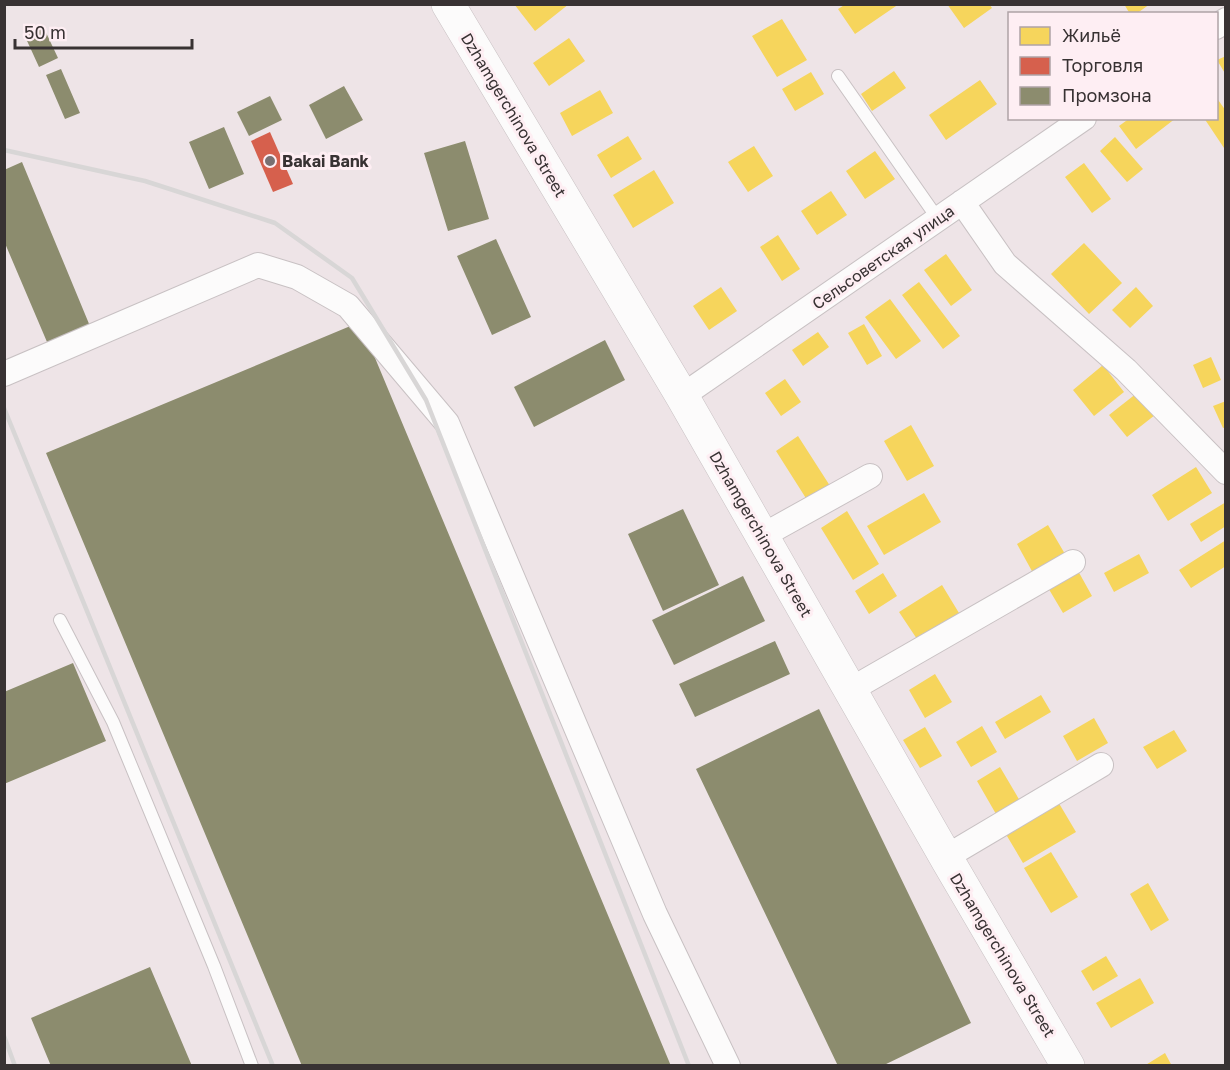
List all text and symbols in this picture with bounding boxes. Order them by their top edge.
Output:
scale bar [15,12,192,50]
legend [1008,12,1218,120]
text: 50 m [24,21,66,43]
text: Жильё [1062,24,1121,46]
street label: Dzhamgerchinova Street [457,29,571,201]
text: Торговля [1062,54,1143,76]
text: Промзона [1062,84,1152,106]
place label: Bakai Bank [282,151,370,171]
marker: Bakai Bank [263,154,277,168]
street label: Сельсоветская улица [808,200,958,314]
street label: Dzhamgerchinova Street [705,447,817,621]
street label: Dzhamgerchinova Street [946,869,1060,1041]

